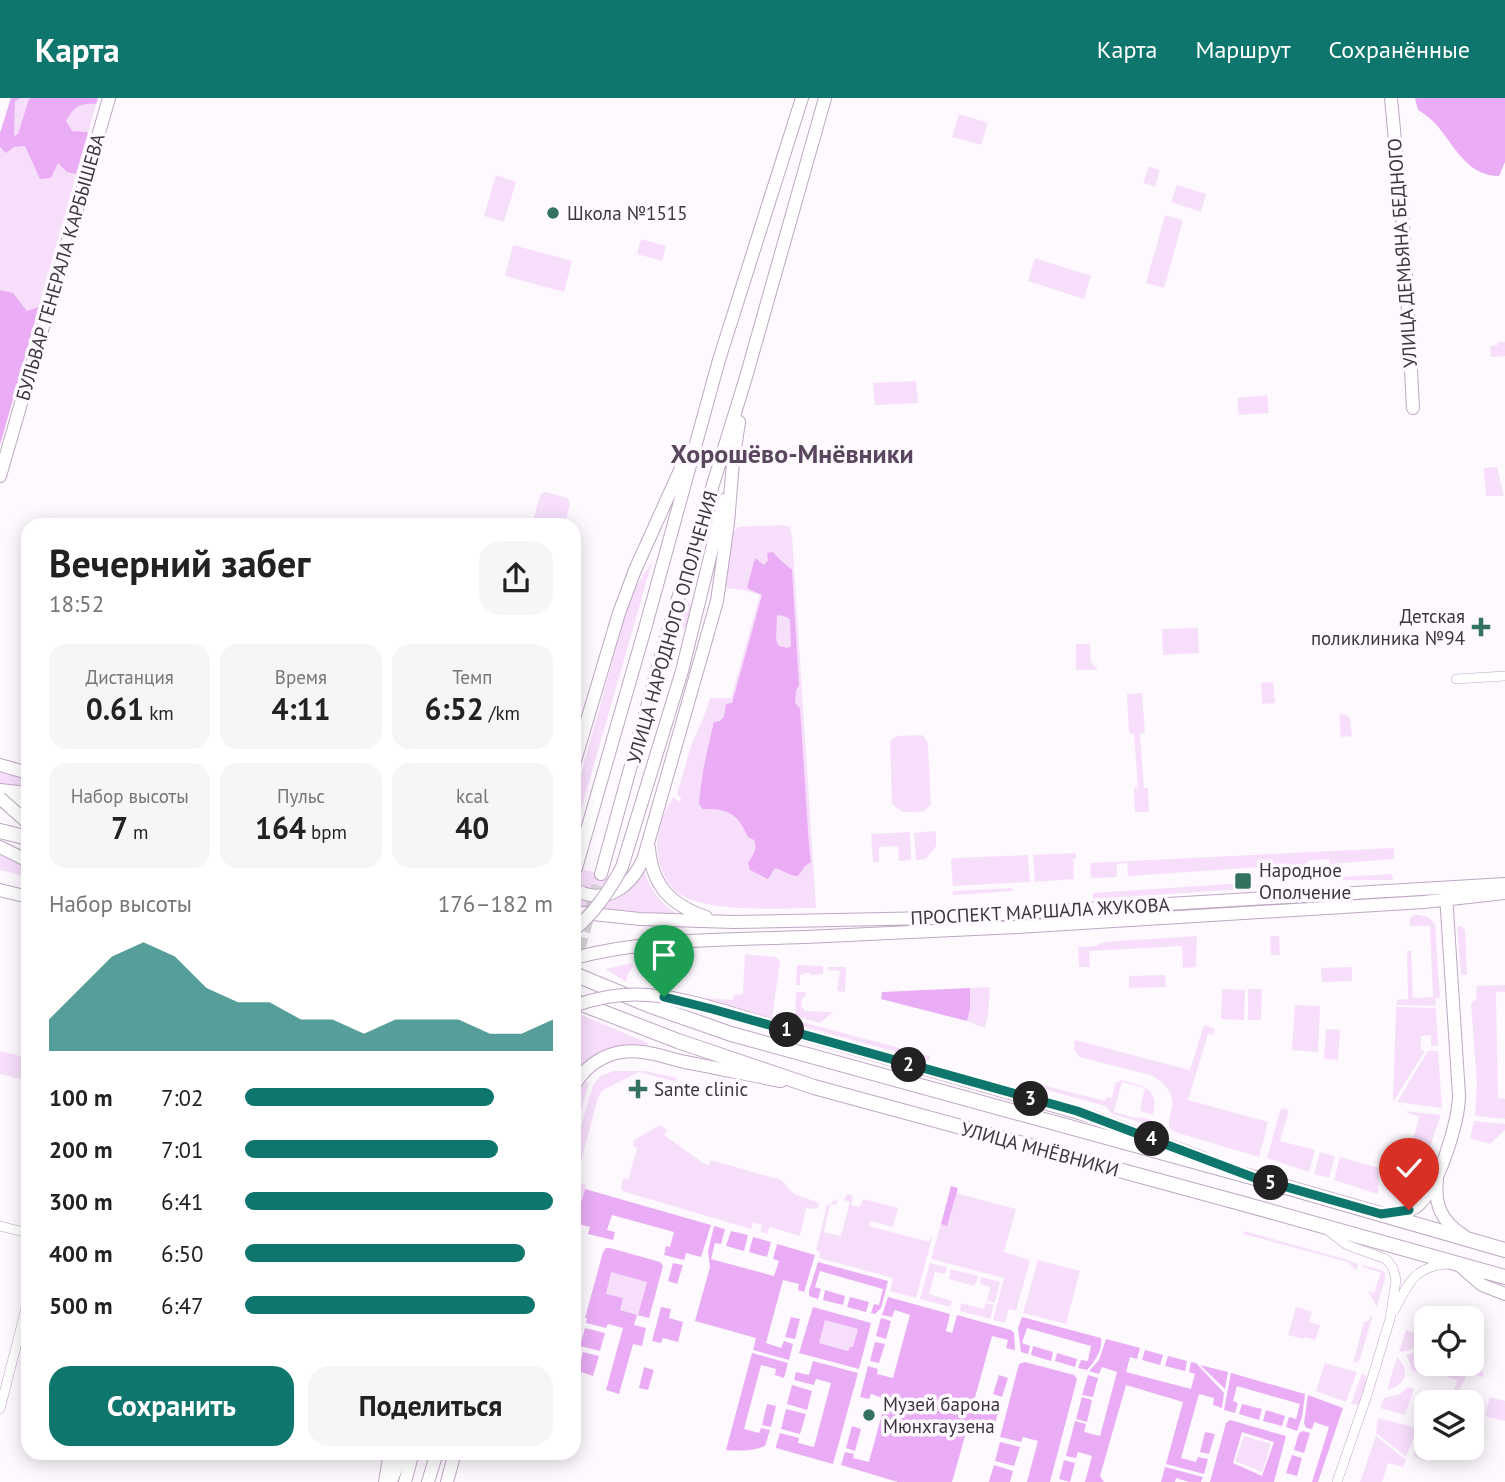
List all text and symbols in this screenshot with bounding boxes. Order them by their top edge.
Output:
text: Карта [35,28,120,71]
text: Карта [1097,34,1157,65]
text: Маршрут [1195,34,1290,65]
text: Сохранённые [1328,34,1470,65]
street label: БУЛЬВАР ГЕНЕРАЛА КАРБЫШЕВА [10,131,110,403]
street label: УЛИЦА ДЕМЬЯНА БЕДНОГО [1382,137,1422,369]
place label: Школа №1515 [567,201,688,225]
marker: Школа №1515 [545,205,561,221]
district label: Хорошёво-Мнёвники [670,437,914,470]
street label: УЛИЦА НАРОДНОГО ОПОЛЧЕНИЯ [622,488,722,766]
text: Вечерний забег [49,538,310,587]
button: share [479,541,553,615]
text: 18:52 [49,589,104,618]
place label: Детская поликлиника №94 [1311,604,1465,650]
marker: Детская поликлиника №94 [1471,617,1491,637]
text: Дистанция [85,665,174,689]
text: Время [275,665,327,689]
text: Темп [452,665,492,689]
text: 0.61 [86,689,144,728]
text: 4:11 [271,689,331,728]
text: 6:52 [425,689,484,728]
text: km [144,701,174,725]
text: /km [484,701,520,725]
text: Набор высоты [71,784,189,808]
text: Пульс [277,784,325,808]
text: kcal [456,784,489,808]
text: 7 [111,808,128,847]
text: 164 [255,808,306,847]
text: 40 [455,808,489,847]
text: m [128,820,148,844]
text: bpm [306,820,347,844]
place label: Народное Ополчение [1259,858,1351,904]
marker: Народное Ополчение [1233,871,1253,891]
text: Набор высоты [49,889,192,918]
text: 176–182 m [438,889,553,918]
street label: ПРОСПЕКТ МАРШАЛА ЖУКОВА [910,892,1170,930]
pin [634,925,694,997]
icon: arrive [645,936,683,974]
pin: 1 [770,1012,804,1048]
text: 1 [781,1017,792,1041]
pin: 2 [892,1048,926,1082]
text: 2 [903,1052,914,1076]
place label: Sante clinic [654,1077,748,1101]
marker: Sante clinic [628,1079,648,1099]
pin: 3 [1014,1082,1048,1116]
text: 100 m [49,1083,112,1112]
text: 7:02 [161,1083,204,1112]
text: 3 [1025,1086,1036,1110]
street label: УЛИЦА МНЁВНИКИ [958,1116,1122,1182]
pin: 4 [1134,1122,1170,1156]
text: 4 [1146,1126,1157,1150]
text: 200 m [49,1135,112,1164]
text: 7:01 [161,1135,204,1164]
pin [1379,1138,1439,1210]
icon: check [1390,1149,1428,1187]
pin: 5 [1254,1166,1288,1200]
text: 5 [1265,1170,1276,1194]
text: 300 m [49,1187,112,1216]
text: 6:41 [161,1187,204,1216]
text: 400 m [49,1239,112,1268]
text: 6:50 [161,1239,204,1268]
text: 500 m [49,1291,112,1320]
text: 6:47 [161,1291,204,1320]
map controls [1414,1306,1484,1460]
button: locate [1414,1306,1484,1376]
button: Сохранить [49,1366,294,1446]
button: Поделиться [308,1366,553,1446]
button: layers [1414,1390,1484,1460]
place label: Музей барона Мюнхгаузена [883,1392,1000,1438]
marker: Музей барона Мюнхгаузена [861,1407,877,1423]

